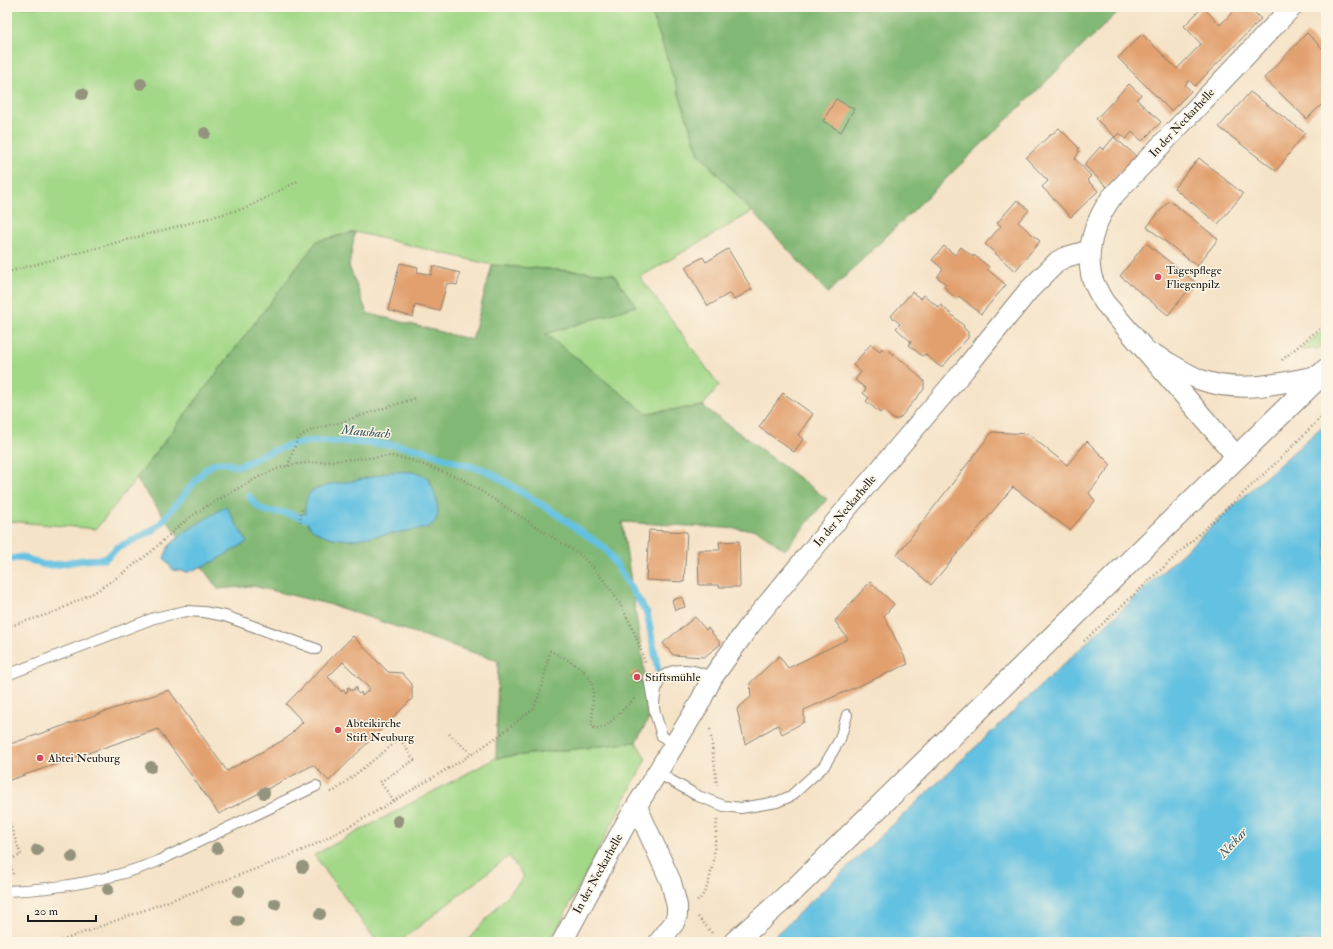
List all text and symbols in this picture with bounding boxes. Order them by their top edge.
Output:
street label: In der Neckarhelle [1146,85,1218,161]
place label: Tagespflege Fliegenpilz [1166,263,1222,292]
marker: Tagespflege Fliegenpilz [1153,272,1163,282]
water label: Mausbach [340,422,392,442]
street label: In der Neckarhelle [811,472,879,550]
place label: Stiftsmühle [645,670,700,685]
marker: Stiftsmühle [632,672,642,682]
place label: Abteikirche Stift Neuburg [345,716,415,745]
marker: Abteikirche Stift Neuburg [333,725,343,735]
place label: Abtei Neuburg [47,751,121,766]
marker: Abtei Neuburg [35,753,45,763]
water label: Neckar [1215,824,1252,862]
street label: In der Neckarhelle [570,831,626,917]
scale bar [28,897,96,923]
text: 20 m [34,904,59,919]

